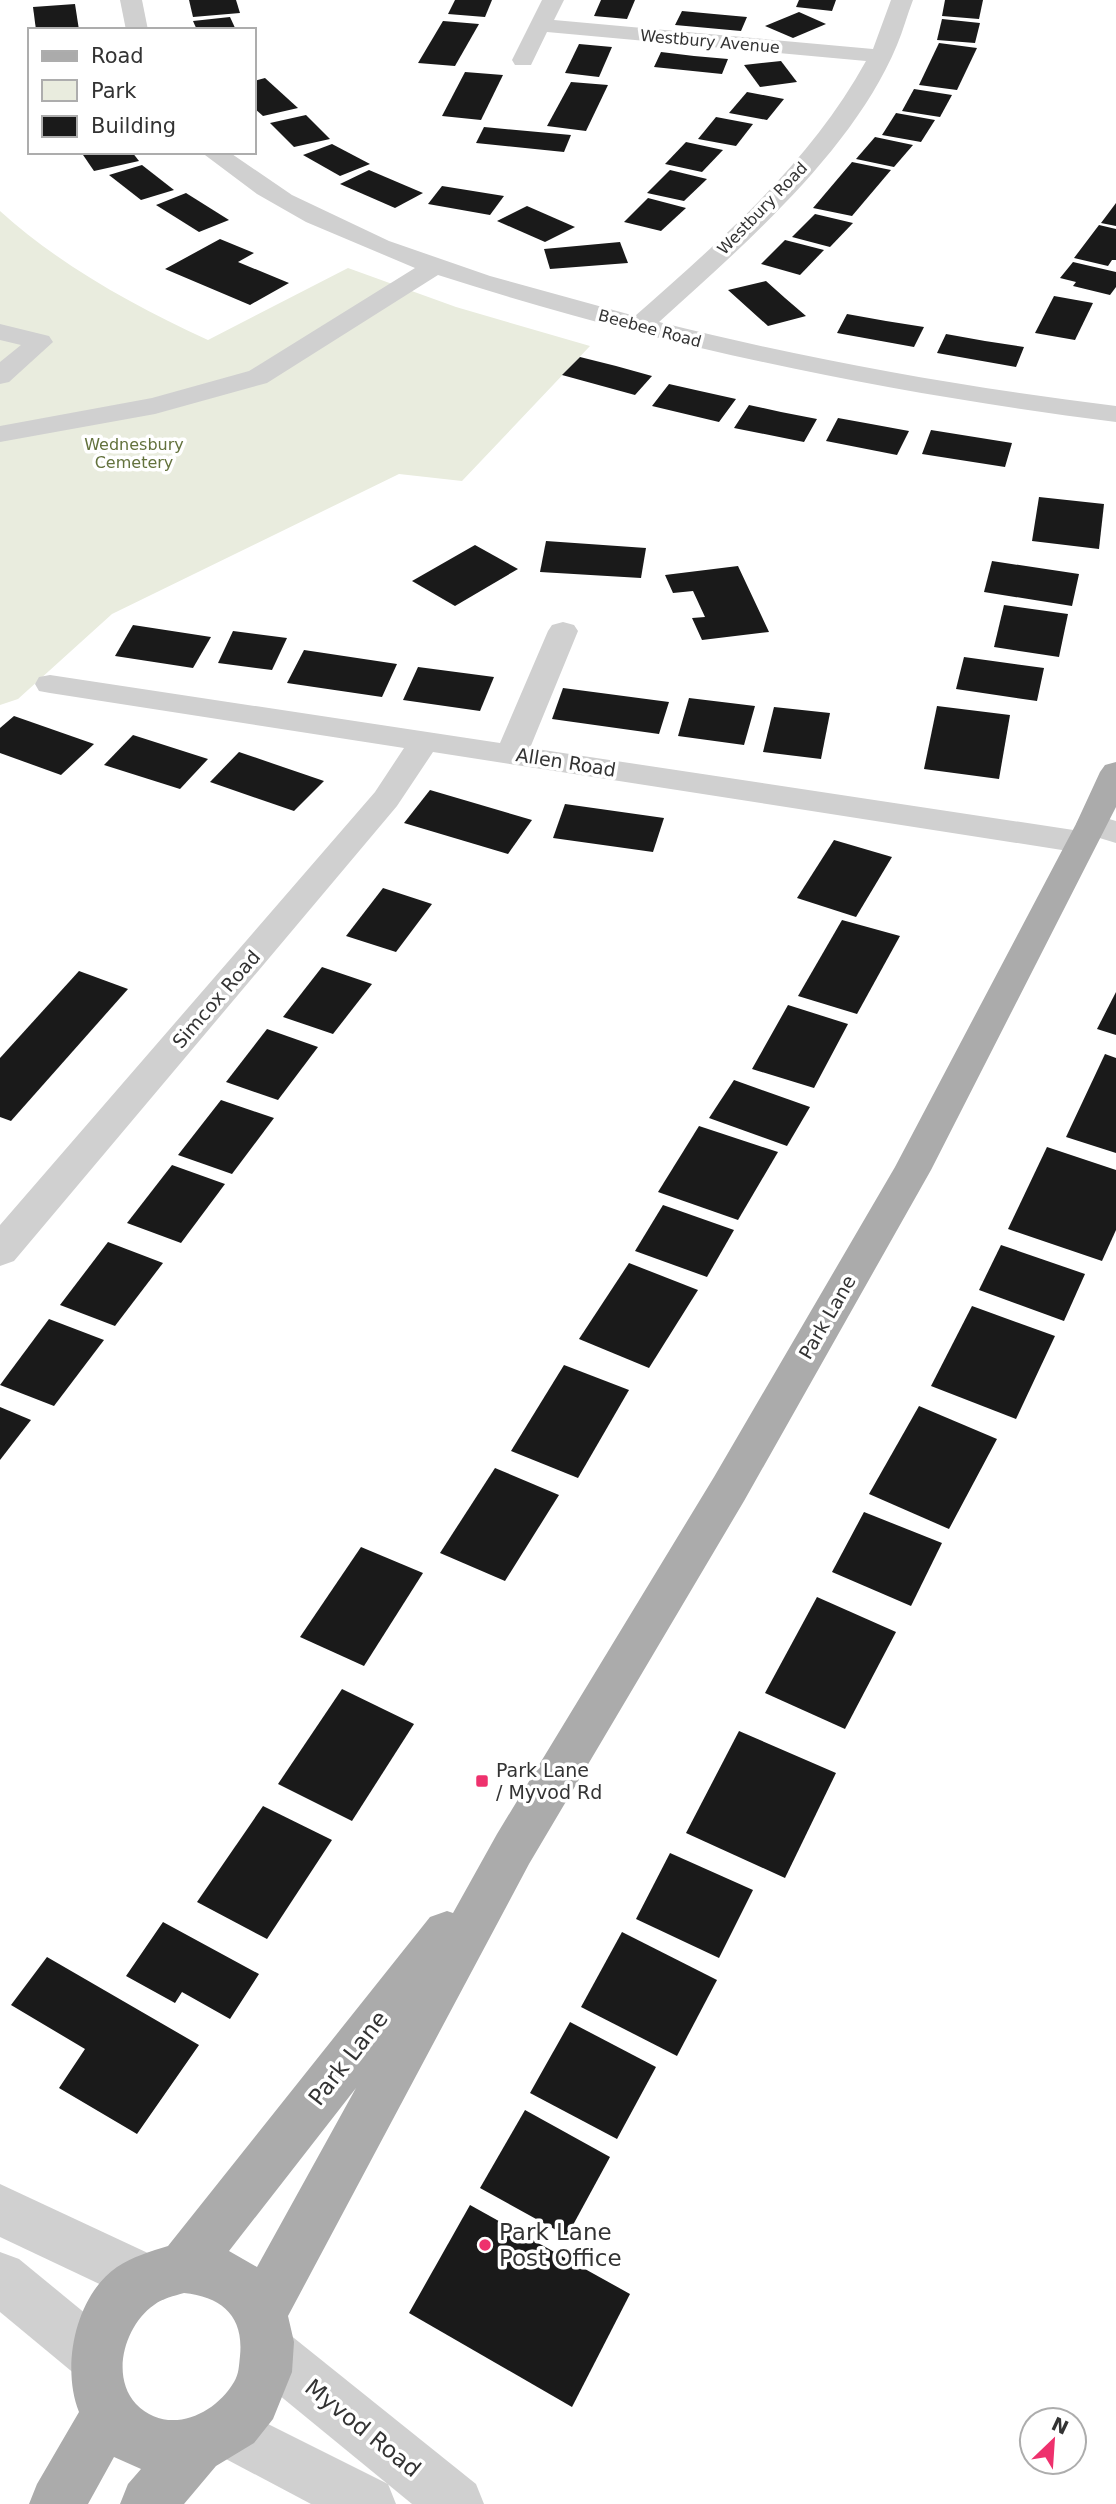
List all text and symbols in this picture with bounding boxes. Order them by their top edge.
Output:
street label: Westbury Avenue [639,26,781,57]
legend [28,28,256,154]
text: Road [91,44,144,68]
text: Park [91,79,137,103]
text: Building [91,114,176,138]
street label: Westbury Road [714,158,811,258]
street label: Beebee Road [596,306,703,351]
park label: Wednesbury Cemetery [84,435,184,472]
street label: Allen Road [514,743,618,781]
street label: Simcox Road [168,946,264,1052]
street label: Park Lane [794,1271,860,1363]
place label: Park Lane / Myvod Rd [496,1759,602,1803]
marker: Park Lane / Myvod Rd [474,1773,490,1789]
street label: Park Lane [303,2006,393,2110]
place label: Park Lane Post Office [499,2219,622,2271]
marker: Park Lane Post Office [477,2237,493,2253]
street label: Myvod Road [300,2374,426,2482]
north arrow [1018,2406,1088,2476]
text: N [1048,2412,1072,2439]

